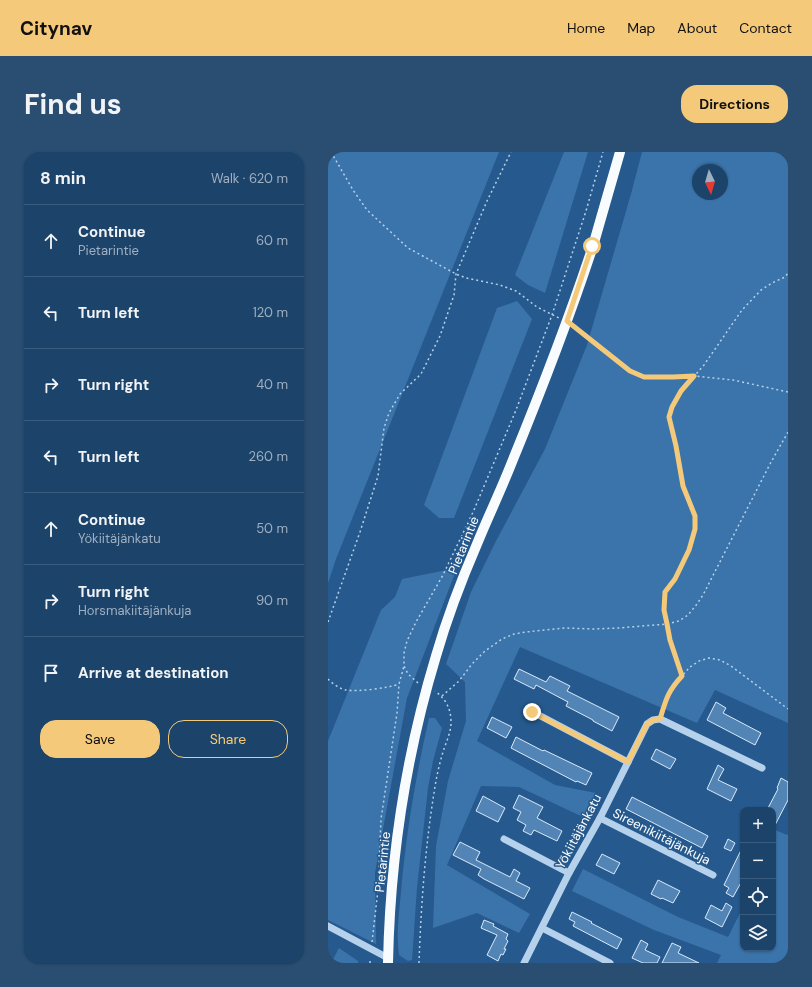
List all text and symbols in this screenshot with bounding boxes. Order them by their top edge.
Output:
text: Citynav [20,16,92,41]
text: Home [567,19,605,37]
text: Map [627,19,655,37]
text: About [677,19,717,37]
text: Contact [739,19,792,37]
button: Directions [681,85,788,123]
text: Find us [24,86,122,123]
north arrow [692,164,728,200]
text: 8 min [40,167,86,189]
text: Walk · 620 m [211,170,288,187]
text: Continue [78,222,146,242]
icon: ahead [40,230,62,252]
text: 60 m [256,232,288,249]
route start [583,237,601,255]
text: Pietarintie [78,242,139,259]
icon: left [40,302,62,324]
text: Turn left [78,303,139,323]
text: 120 m [253,304,288,321]
icon: right [40,374,62,396]
text: Turn right [78,375,149,395]
text: 40 m [256,376,288,393]
icon: left [40,446,62,468]
text: Turn left [78,447,139,467]
text: 260 m [248,448,288,465]
text: Continue [78,510,146,530]
street label: Pietarintie [444,514,483,577]
icon: ahead [40,518,62,540]
text: 50 m [256,520,288,537]
text: Yökiitäjänkatu [78,530,161,547]
text: Turn right [78,582,149,602]
icon: right [40,590,62,612]
text: 90 m [256,592,288,609]
text: Horsmakiitäjänkuja [78,602,191,619]
icon: arrive [40,662,62,684]
text: Arrive at destination [78,663,229,683]
route end [523,703,541,721]
button: Save [40,720,160,758]
button: Share [168,720,288,758]
street label: Yökiitäjänkatu [552,791,605,872]
street label: Sireenikiitäjänkuja [610,804,714,868]
map controls [740,807,776,951]
button: + [740,807,776,843]
street label: Pietarintie [371,831,394,893]
button: − [740,843,776,879]
button: locate [740,879,776,915]
button: layers [740,915,776,951]

